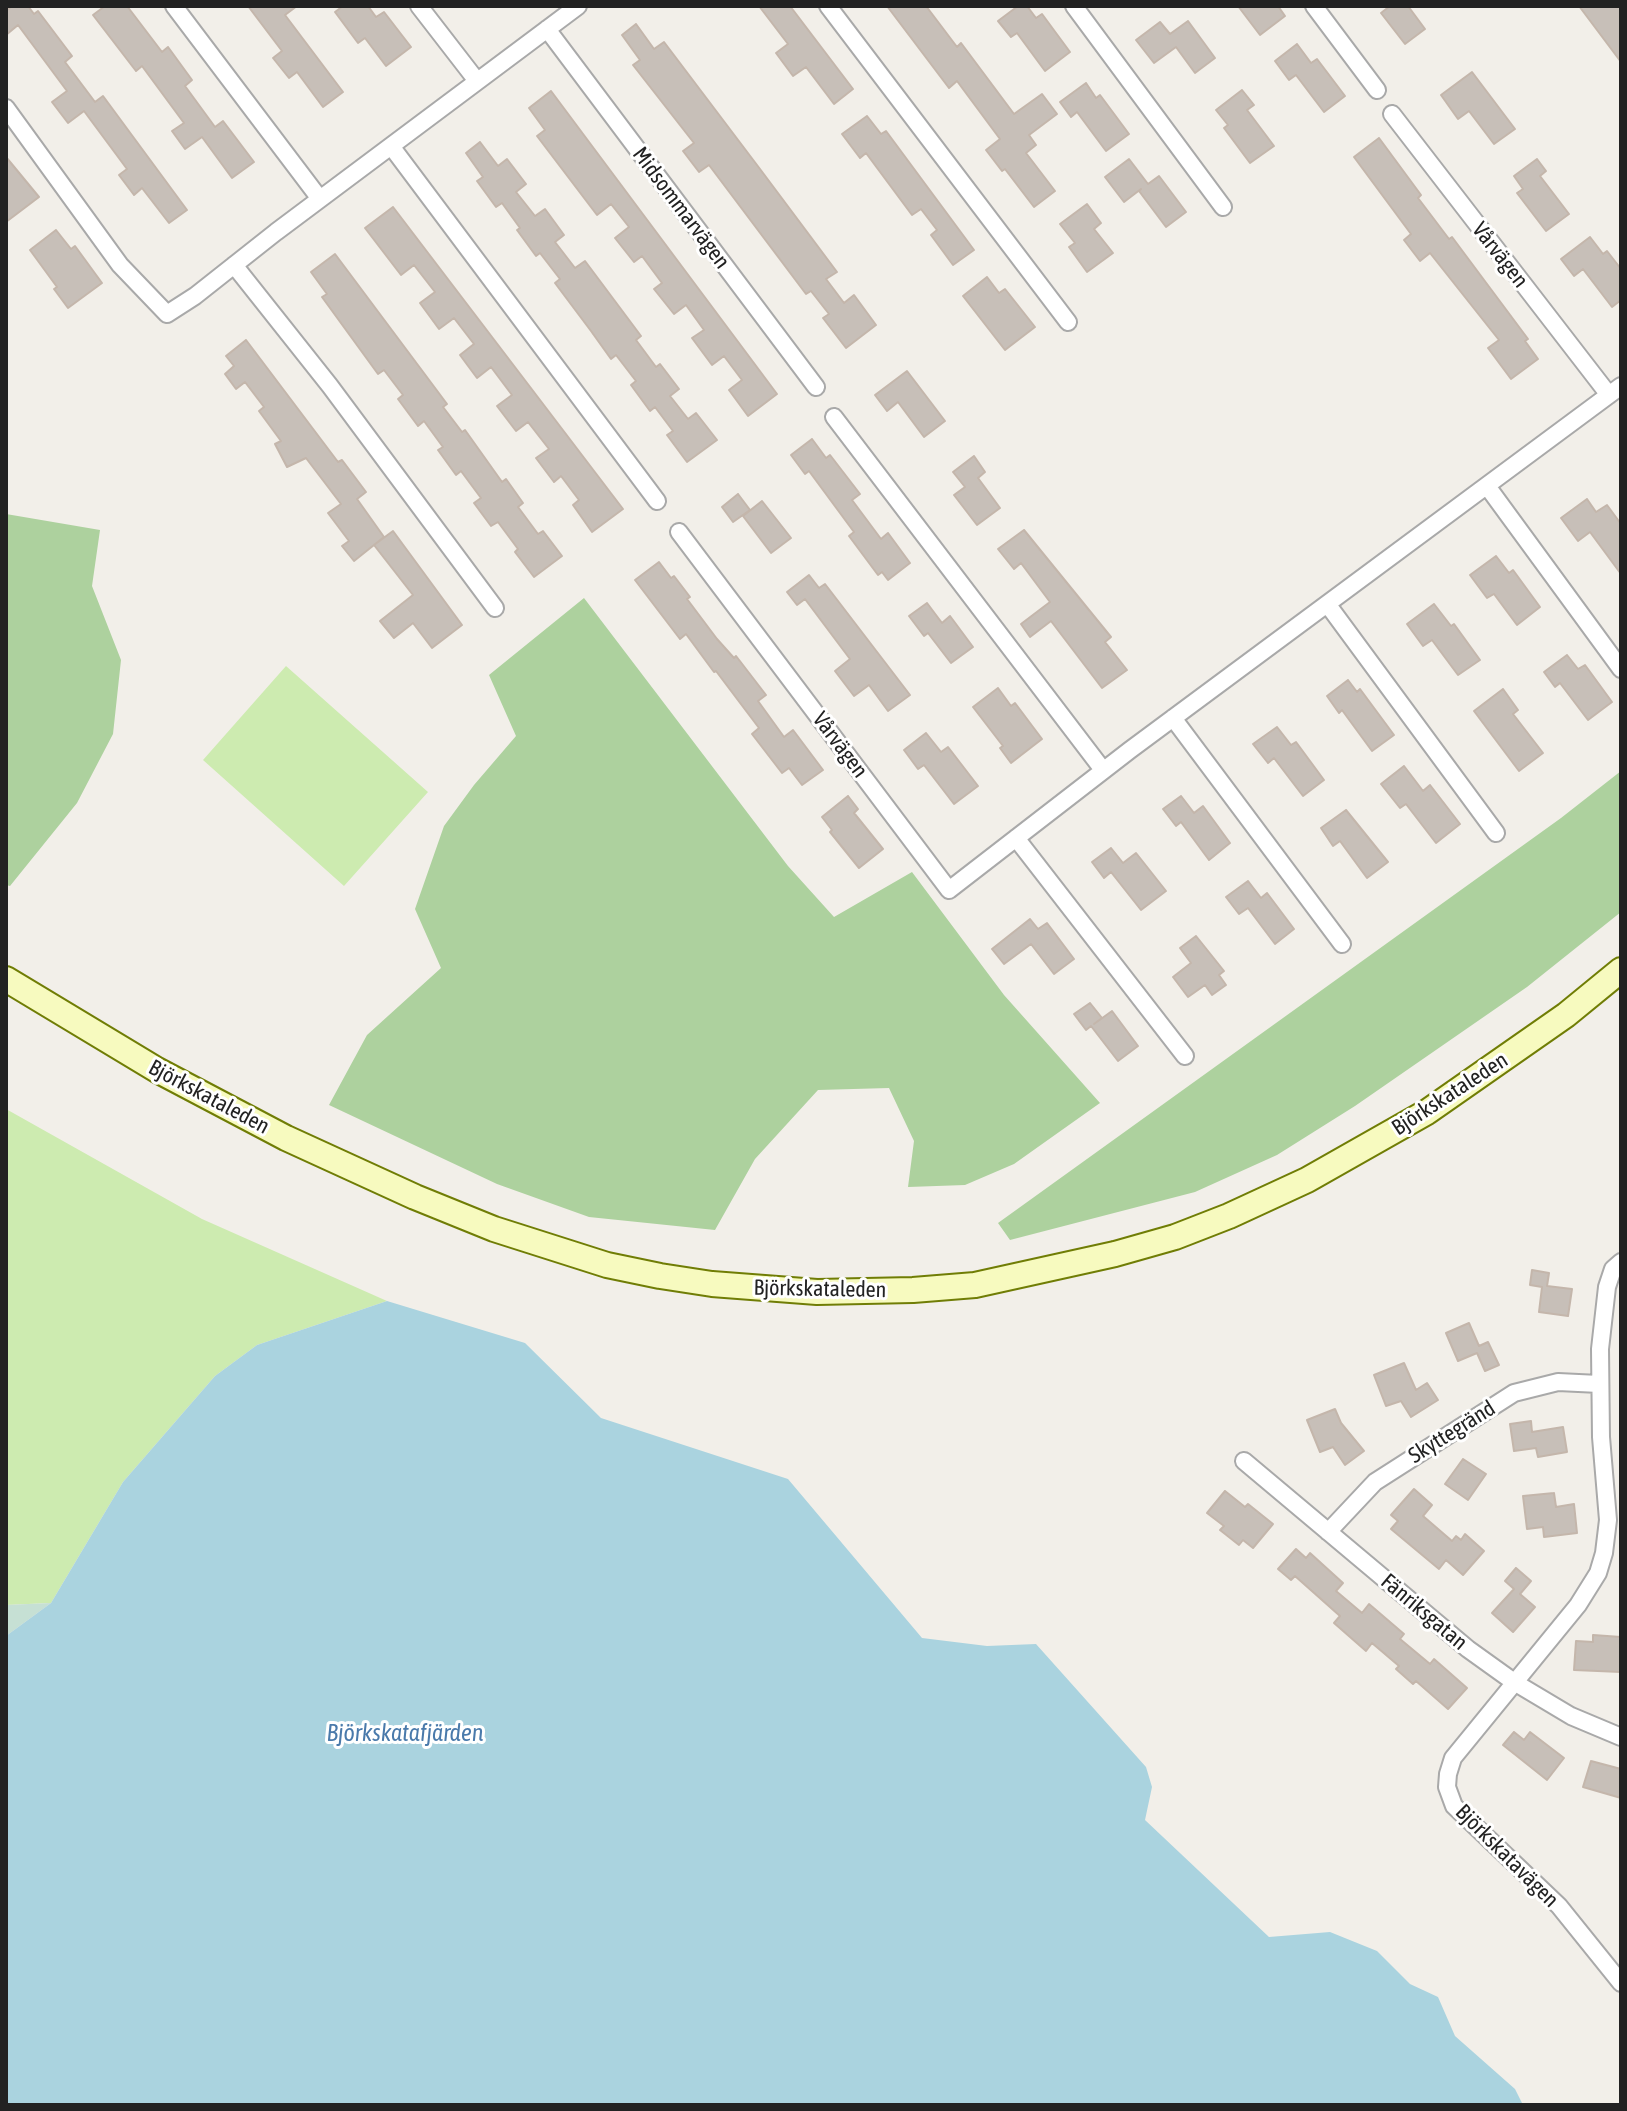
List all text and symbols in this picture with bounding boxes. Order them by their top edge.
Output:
street label: Midsommarvägen [627,142,735,274]
street label: Vårvägen [1466,217,1534,293]
street label: Vårvägen [807,707,873,783]
street label: Björkskataleden [1387,1047,1513,1141]
street label: Björkskataleden [144,1054,274,1140]
street label: Björkskataleden [753,1275,887,1303]
street label: Skyttegränd [1404,1395,1500,1469]
street label: Fänriksgatan [1375,1568,1473,1656]
water label: Björkskatafjärden [327,1719,483,1747]
street label: Björkskatavägen [1450,1799,1564,1913]

